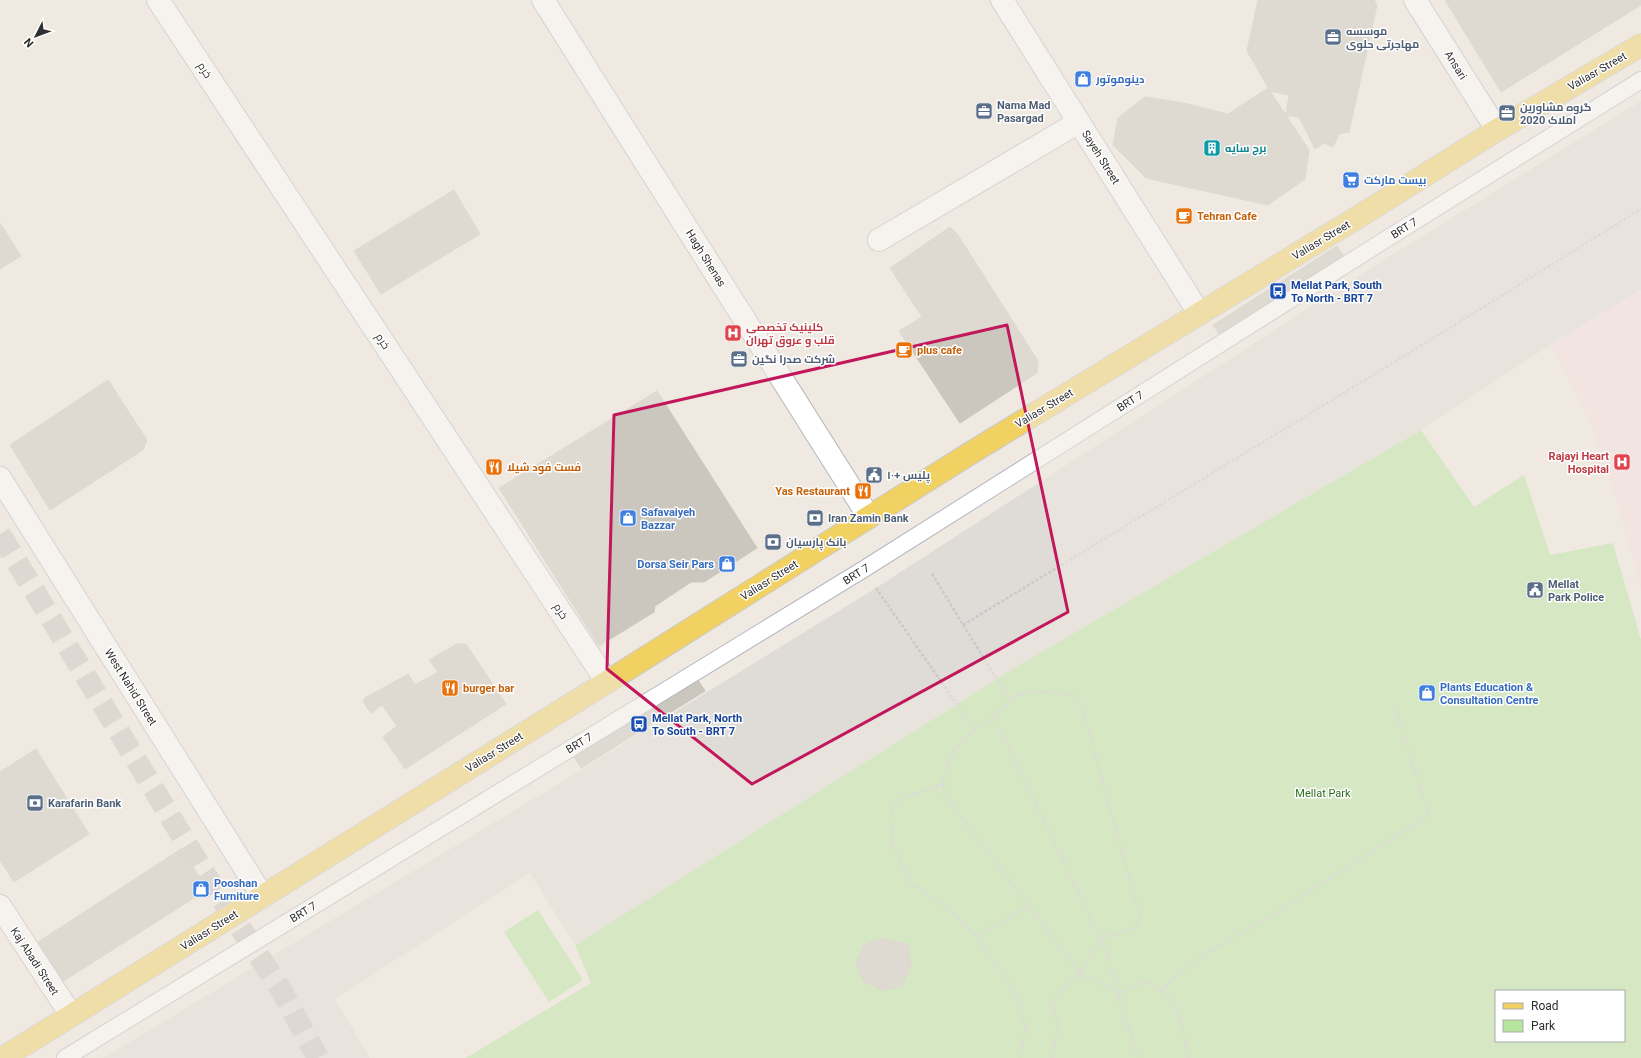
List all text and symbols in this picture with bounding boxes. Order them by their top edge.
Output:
north arrow [16,16,56,56]
place label: موسسه مهاجرتی حلوی [1346,25,1419,52]
office icon: موسسه مهاجرتی حلوی [1323,27,1343,47]
text: N [21,35,36,50]
street label: Ansari [1442,49,1469,82]
street label: Valiasr Street [1566,49,1629,93]
street label: خرم [194,60,214,81]
shop icon: دینوموتور [1073,69,1093,89]
place label: دینوموتور [1095,73,1145,87]
place label: Nama Mad Pasargad [997,99,1051,125]
office icon: Nama Mad Pasargad [974,101,994,121]
place label: گروه مشاورین املاک 2020 [1520,101,1591,127]
office icon: گروه مشاورین املاک 2020 [1497,103,1517,123]
street label: Sayeh Street [1079,128,1123,187]
building icon: برج سایه [1202,138,1222,158]
place label: برج سایه [1225,142,1266,156]
supermarket icon: بیست مارکت [1341,170,1361,190]
place label: بیست مارکت [1364,174,1426,187]
cafe icon: Tehran Cafe [1174,206,1194,226]
place label: Tehran Cafe [1197,210,1257,223]
street label: BRT 7 [1389,215,1420,241]
street label: Valiasr Street [1290,218,1353,263]
street label: Hagh Shenas [683,227,728,290]
place label: Mellat Park, South To North - BRT 7 [1291,279,1382,305]
bus stop icon: Mellat Park, South To North - BRT 7 [1268,281,1288,301]
place label: کلینیک تخصصی قلب و عروق تهران [746,321,835,348]
hospital icon: کلینیک تخصصی قلب و عروق تهران [723,323,743,343]
street label: خرم [372,331,392,352]
cafe icon: plus cafe [894,340,914,360]
place label: plus cafe [917,344,962,357]
office icon: شرکت صدرا نگین [729,349,749,369]
place label: شرکت صدرا نگین [752,353,835,366]
street label: Valiasr Street [1013,386,1076,431]
street label: BRT 7 [1115,388,1146,414]
place label: Rajayi Heart Hospital [1549,450,1609,476]
hospital icon: Rajayi Heart Hospital [1612,452,1632,472]
restaurant icon: فست فود شیلا [484,457,504,477]
place label: فست فود شیلا [507,461,581,475]
public building icon: پلیس +۱۰ [864,465,884,485]
place label: پلیس +۱۰ [887,469,930,484]
restaurant icon: Yas Restaurant [853,481,873,501]
place label: Yas Restaurant [775,485,850,498]
place label: Safavaiyeh Bazzar [641,506,695,532]
shop icon: Safavaiyeh Bazzar [618,508,638,528]
bank icon: Iran Zamin Bank [805,508,825,528]
place label: Iran Zamin Bank [828,512,909,525]
bank icon: بانک پارسیان [763,532,783,552]
place label: بانک پارسیان [786,536,846,551]
shop icon: Dorsa Seir Pars [717,554,737,574]
street label: Valiasr Street [738,557,801,603]
place label: Dorsa Seir Pars [637,558,714,571]
street label: BRT 7 [841,561,872,587]
place label: Mellat Park Police [1548,578,1604,604]
public building icon: Mellat Park Police [1525,580,1545,600]
street label: خرم [550,601,570,622]
street label: West Nahid Street [102,647,160,728]
restaurant icon: burger bar [440,678,460,698]
place label: Plants Education & Consultation Centre [1440,681,1539,707]
place label: burger bar [463,682,514,695]
shop icon: Plants Education & Consultation Centre [1417,683,1437,703]
place label: Mellat Park, North To South - BRT 7 [652,712,742,738]
bus stop icon: Mellat Park, North To South - BRT 7 [629,714,649,734]
street label: Valiasr Street [463,729,526,775]
street label: BRT 7 [564,731,595,756]
park label: Mellat Park [1295,787,1351,800]
bank icon: Karafarin Bank [25,793,45,813]
place label: Karafarin Bank [48,797,121,810]
place label: Pooshan Furniture [214,877,259,903]
shop icon: Pooshan Furniture [191,879,211,899]
street label: BRT 7 [288,900,319,925]
street label: Valiasr Street [178,907,241,953]
street label: Kaj Abadi Street [8,925,62,998]
legend [1495,990,1625,1042]
text: Road [1531,999,1559,1013]
text: Park [1531,1019,1556,1033]

